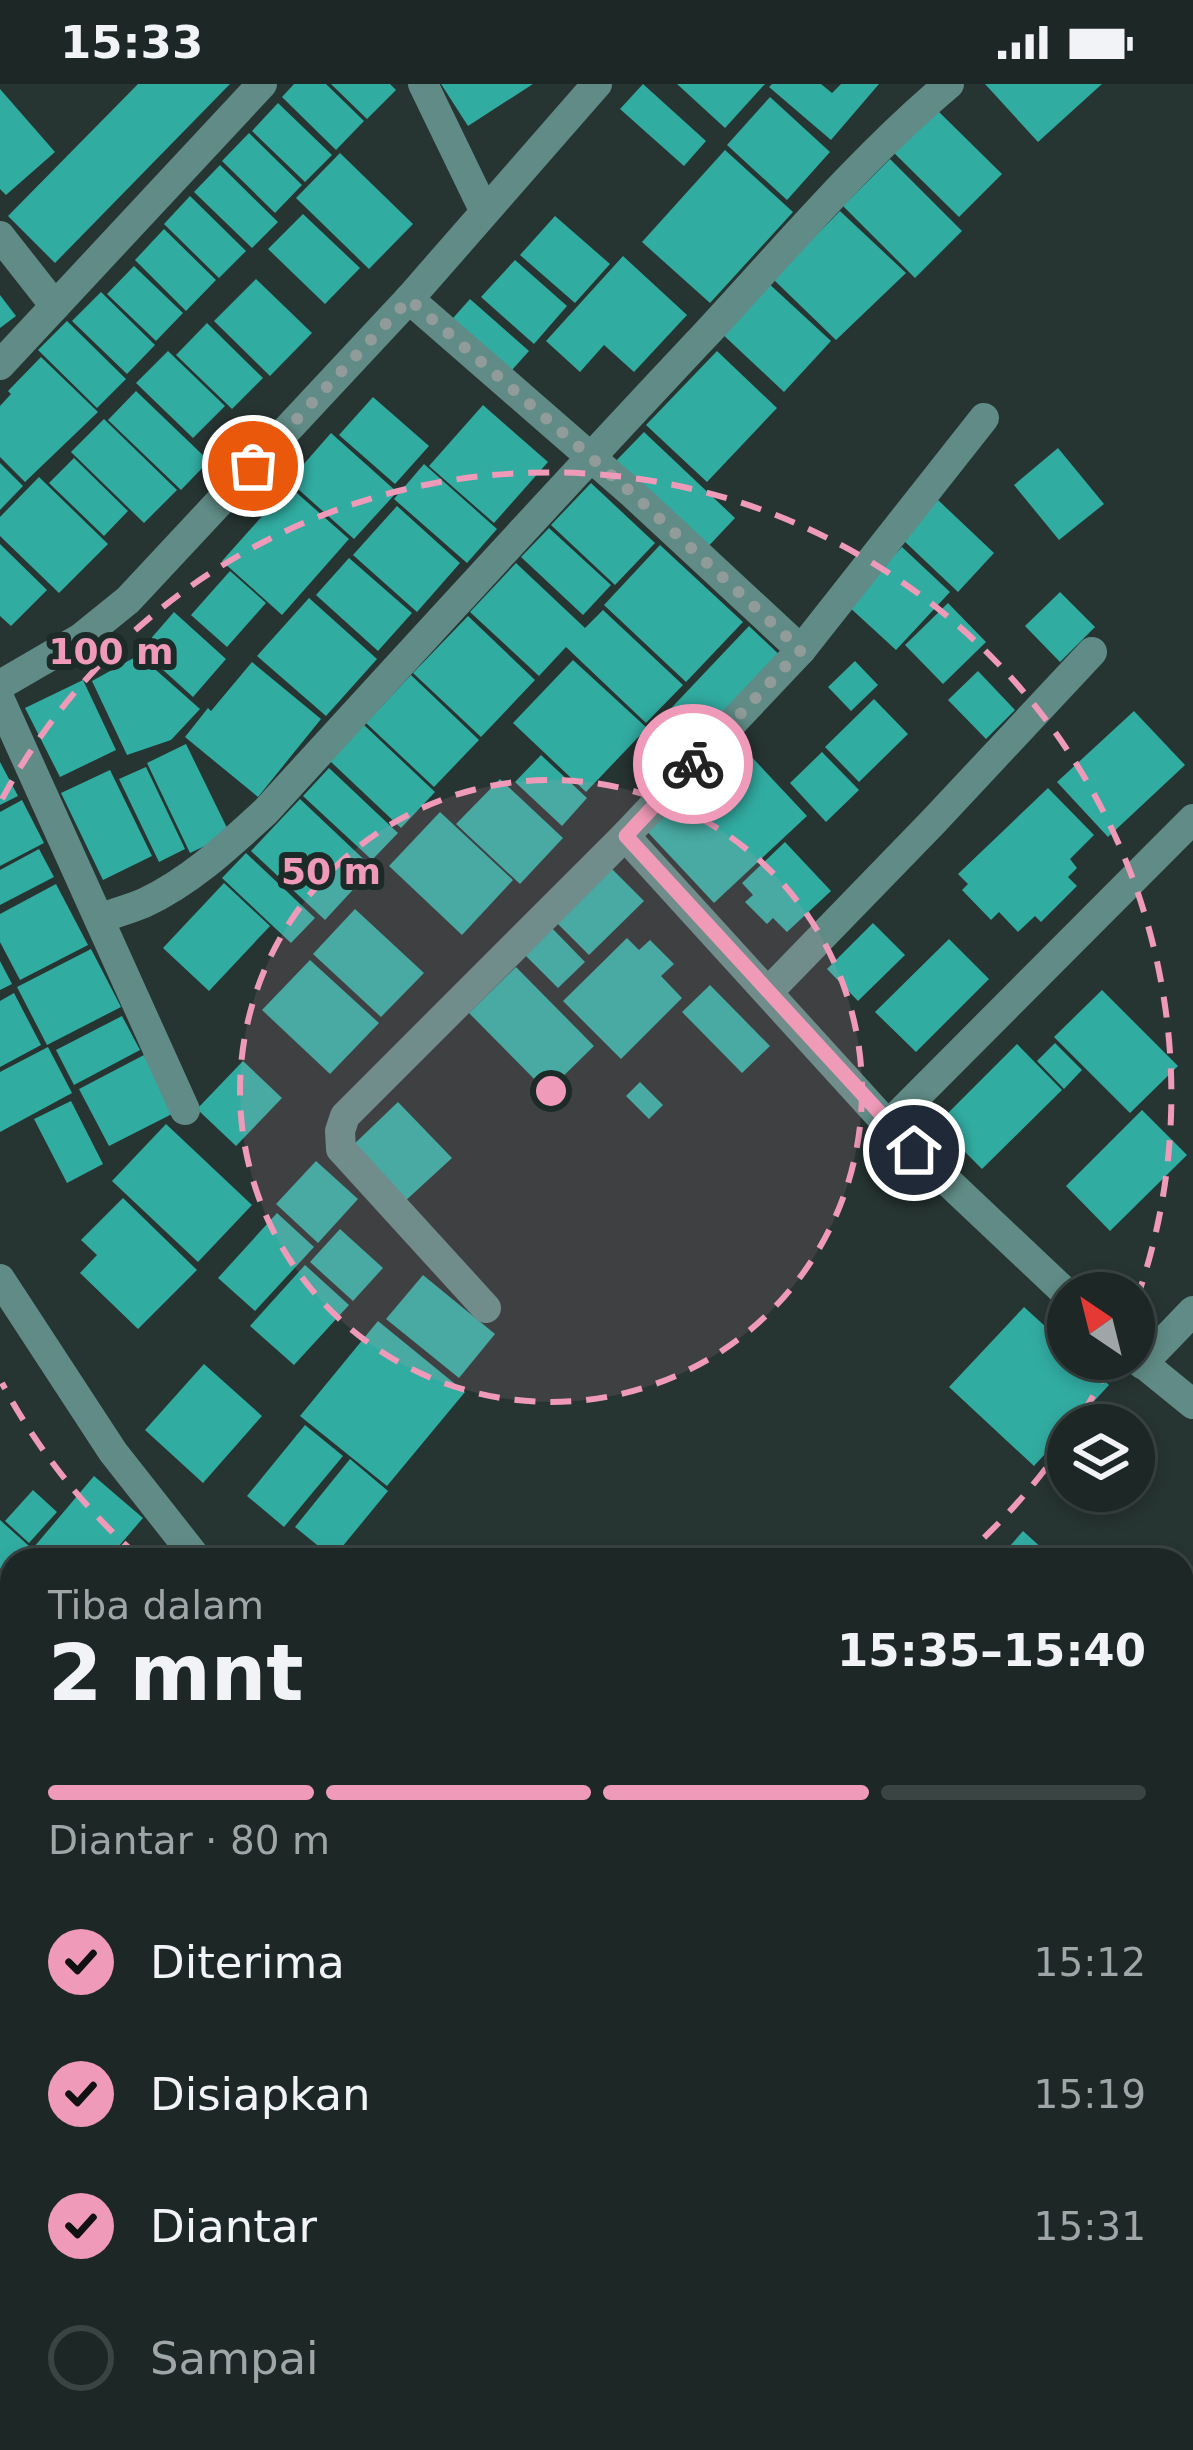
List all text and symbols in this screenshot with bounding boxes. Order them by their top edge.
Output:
text: 15:33 [60,16,203,69]
pin [202,415,304,517]
icon: bag [220,433,286,499]
text: 100 m [48,631,174,672]
courier [633,704,753,824]
icon: bike [660,731,726,797]
text: 50 m [281,851,381,892]
centre of rings [530,1070,572,1112]
pin [863,1099,965,1201]
icon: home [881,1117,947,1183]
north arrow [1047,1272,1155,1380]
map controls [1047,1272,1155,1512]
button: layers [1047,1404,1155,1512]
text: Tiba dalam [48,1583,264,1628]
text: 15:35–15:40 [837,1624,1146,1677]
text: 2 mnt [48,1628,304,1718]
text: Diantar · 80 m [48,1818,330,1863]
icon: check [48,1929,114,1995]
text: Diterima [150,1936,345,1989]
text: 15:12 [1034,1940,1146,1985]
icon: check [48,2061,114,2127]
text: Disiapkan [150,2068,371,2121]
text: 15:19 [1034,2072,1146,2117]
icon: check [48,2193,114,2259]
text: Diantar [150,2200,317,2253]
text: 15:31 [1034,2204,1146,2249]
text: Sampai [150,2332,319,2385]

